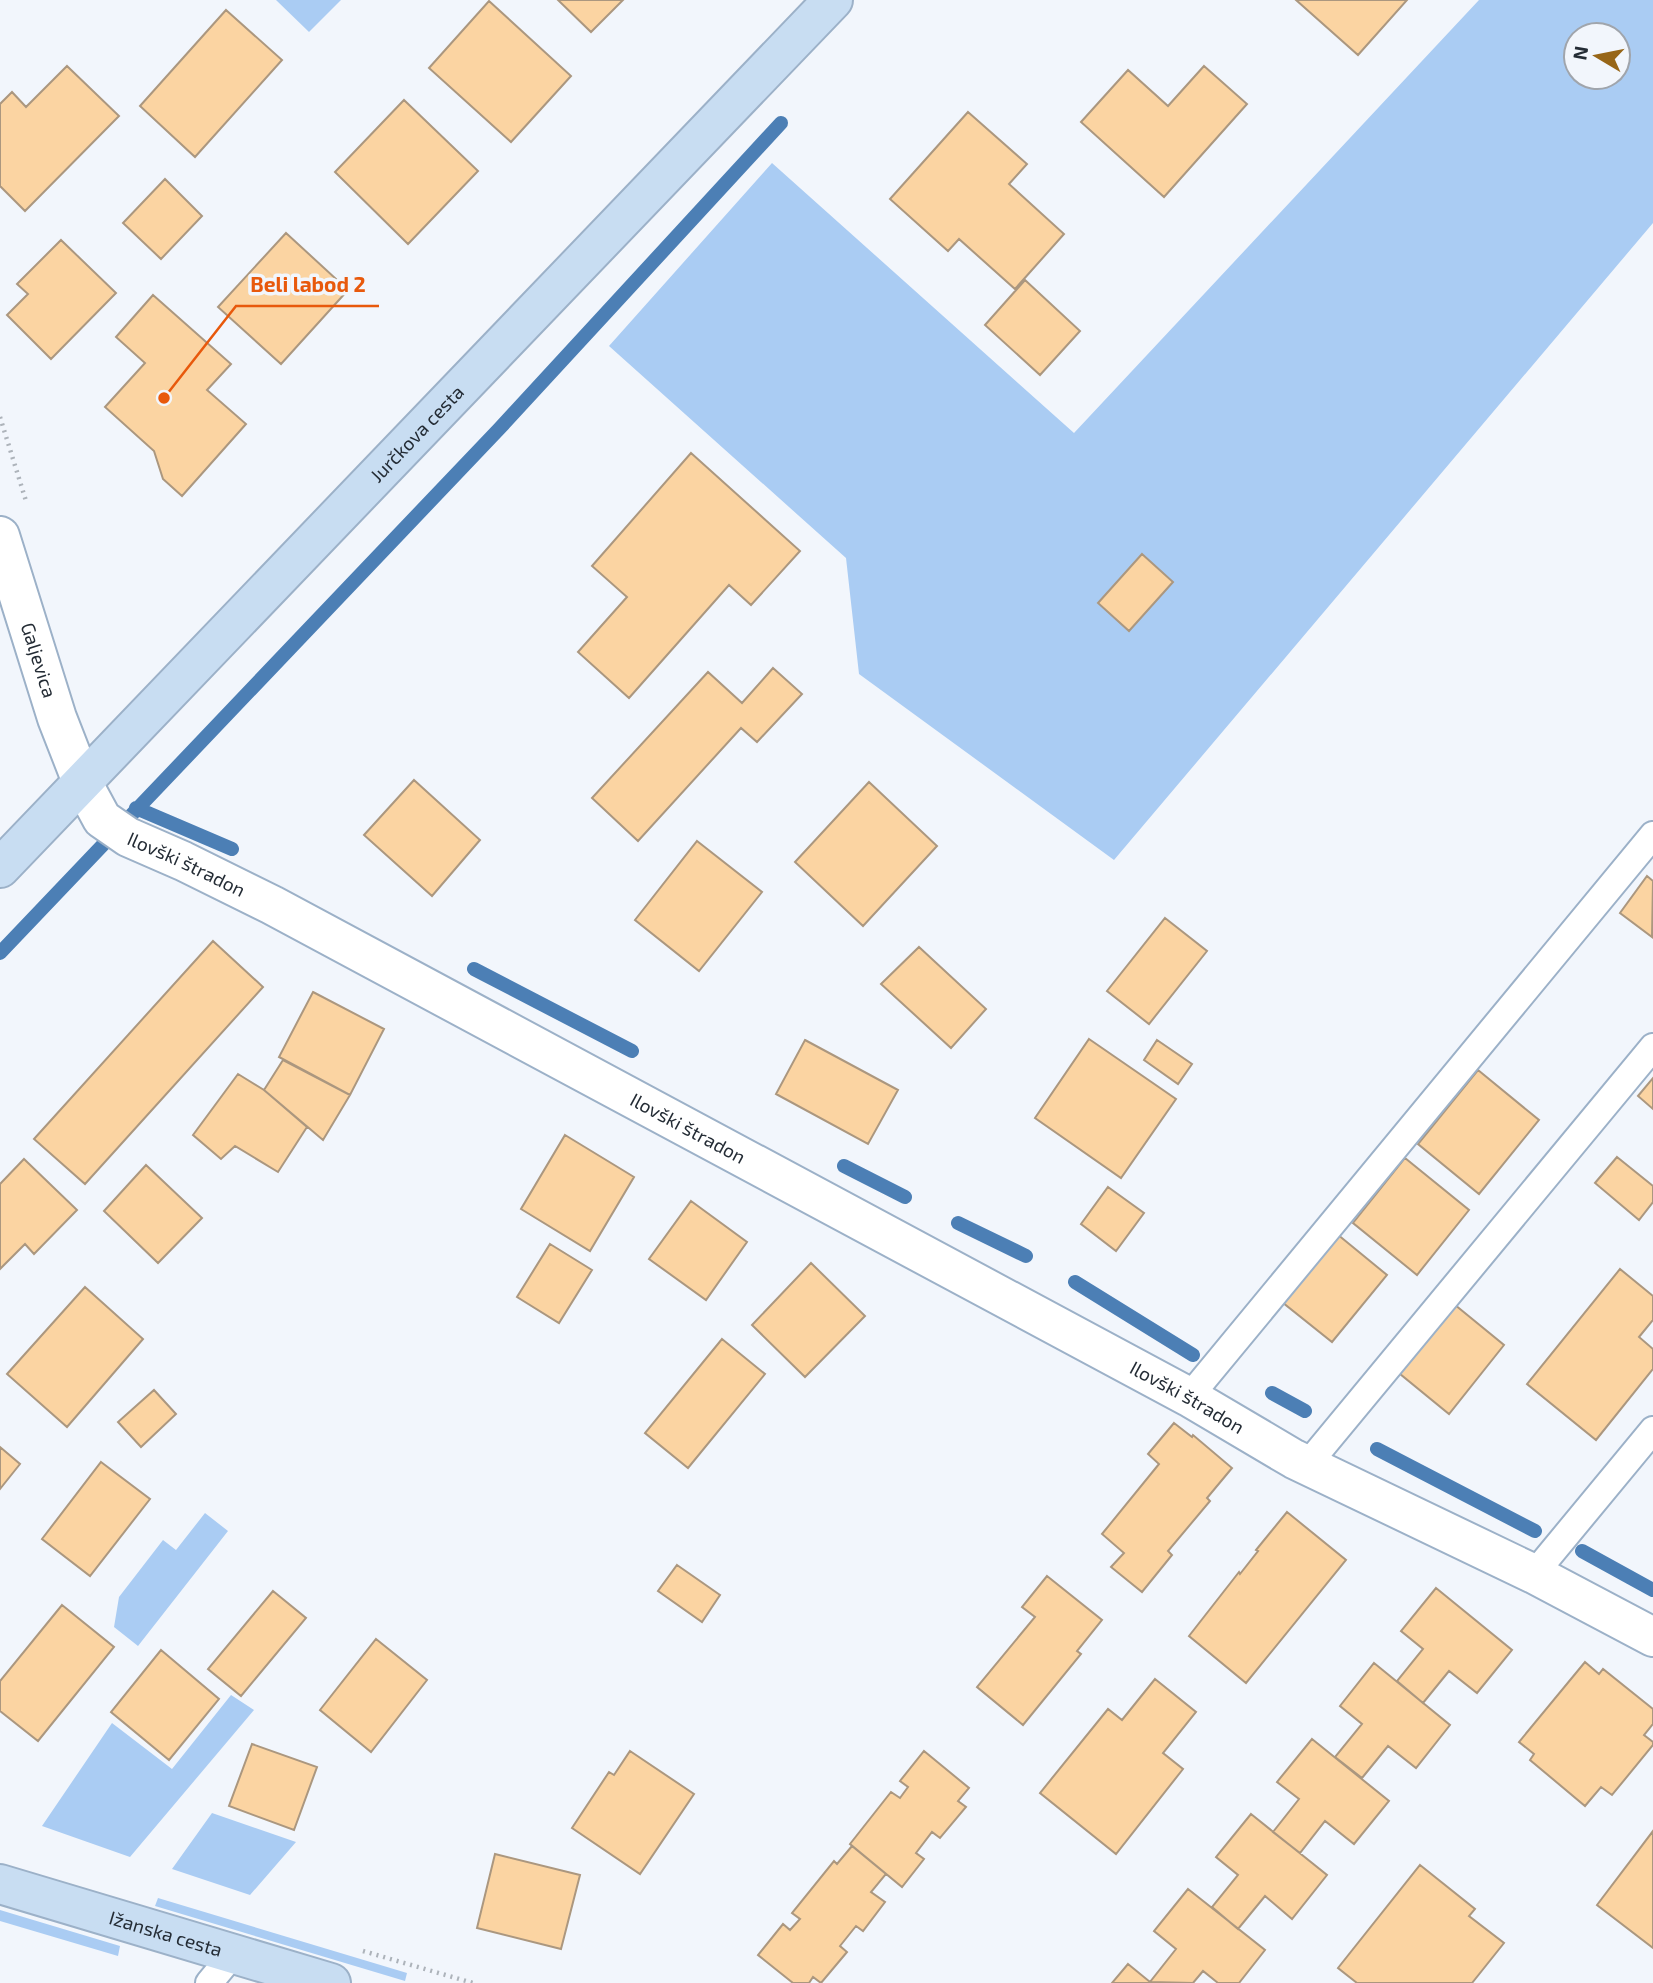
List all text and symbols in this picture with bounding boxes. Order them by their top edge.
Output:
north arrow [1562,21,1632,91]
text: N [1567,44,1592,62]
callout: Beli labod 2 [236,264,379,306]
text: Beli labod 2 [250,271,366,296]
street label: Jurčkova cesta [365,380,468,487]
street label: Galjevica [17,620,62,700]
street label: Ilovški štradon [124,826,249,901]
street label: Ilovški štradon [627,1087,750,1168]
street label: Ilovški štradon [1126,1356,1249,1438]
street label: Ižanska cesta [107,1905,225,1961]

